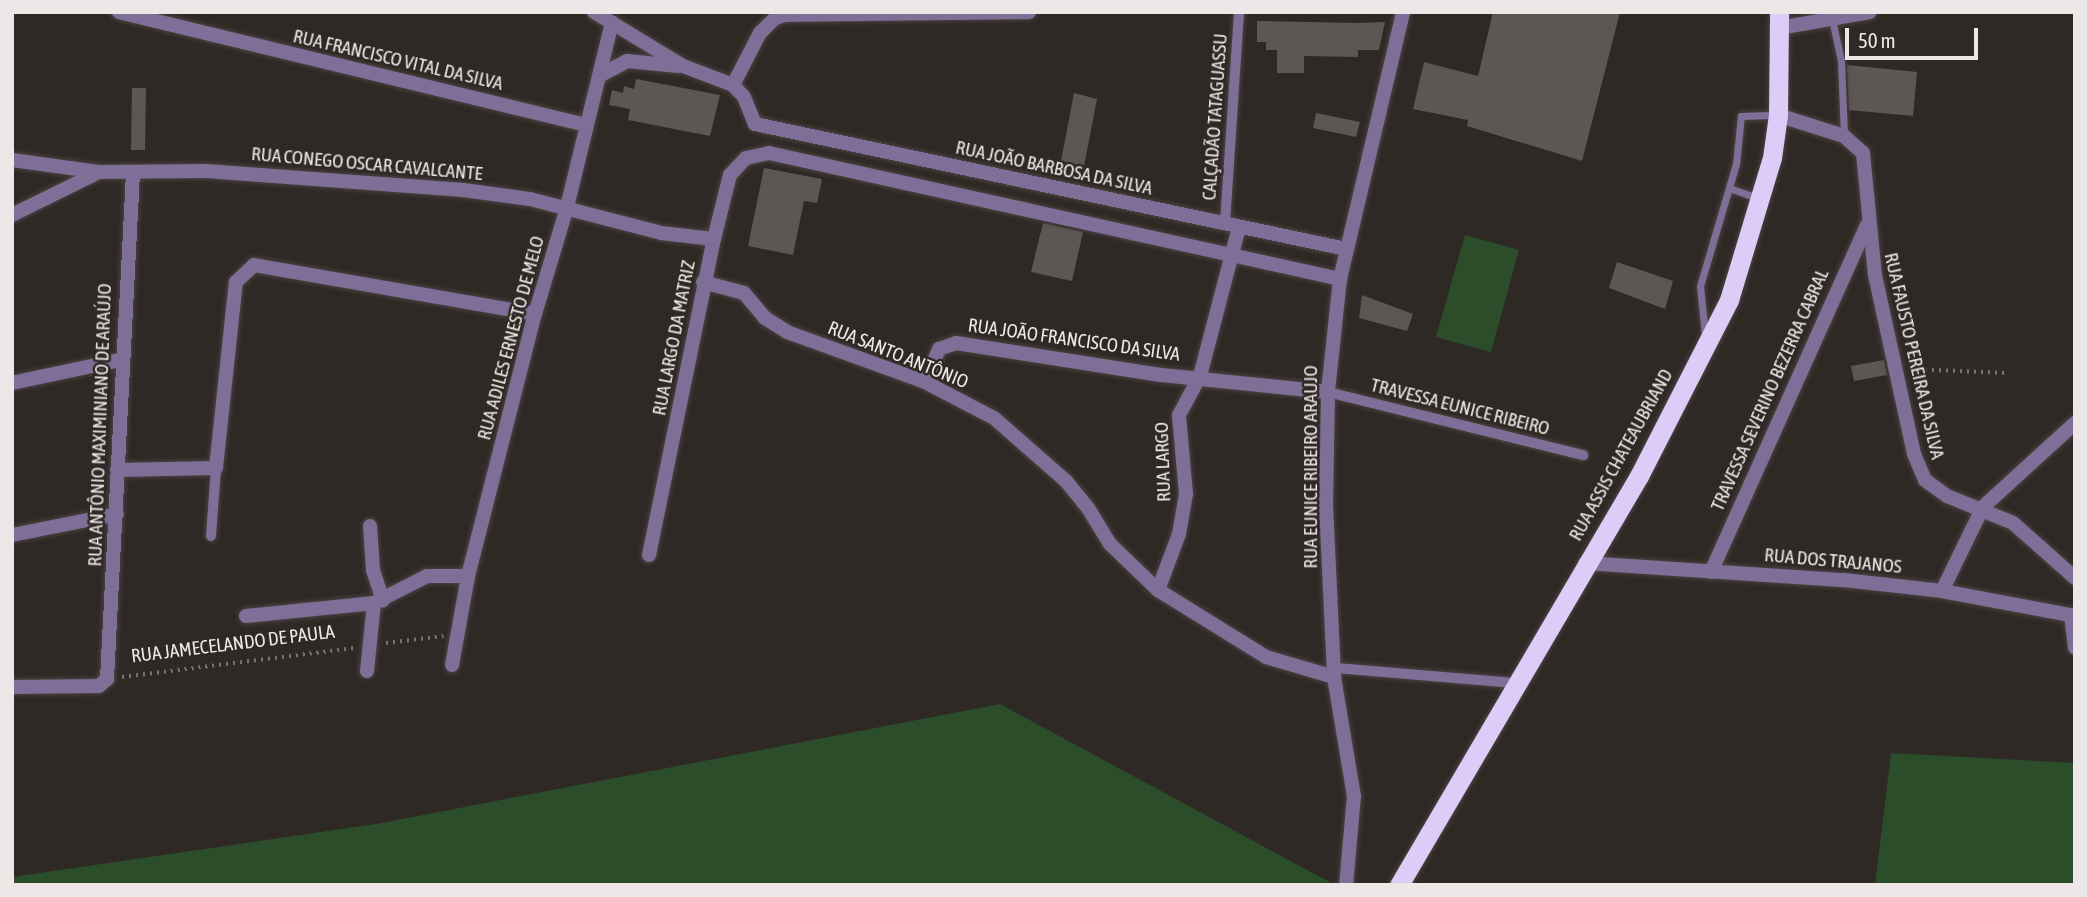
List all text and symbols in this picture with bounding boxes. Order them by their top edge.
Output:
scale bar [1849,14,1982,58]
street label: RUA FRANCISCO VITAL DA SILVA [291,25,505,95]
text: 50 m [1858,28,1896,52]
street label: CALÇADÃO TATAGUASSU [1198,33,1232,201]
street label: RUA JOÃO BARBOSA DA SILVA [954,136,1154,200]
street label: RUA CONEGO OSCAR CAVALCANTE [250,143,484,185]
street label: RUA ADILES ERNESTO DE MELO [473,234,549,442]
street label: RUA FAUSTO PEREIRA DA SILVA [1879,251,1949,461]
street label: RUA LARGO DA MATRIZ [648,259,700,417]
street label: TRAVESSA SEVERINO BEZERRA CABRAL [1706,265,1834,515]
street label: RUA ANTÔNIO MAXIMINIANO DE ARAÚJO [84,283,116,567]
street label: RUA JOÃO FRANCISCO DA SILVA [967,314,1181,366]
street label: RUA SANTO ANTÔNIO [824,316,972,394]
street label: RUA EUNICE RIBEIRO ARAUJO [1300,365,1322,569]
street label: RUA ASSIS CHATEAUBRIAND [1564,365,1678,545]
street label: TRAVESSA EUNICE RIBEIRO [1368,374,1552,440]
street label: RUA LARGO [1150,422,1176,502]
street label: RUA DOS TRAJANOS [1763,544,1903,578]
street label: RUA JAMECELANDO DE PAULA [130,620,336,668]

